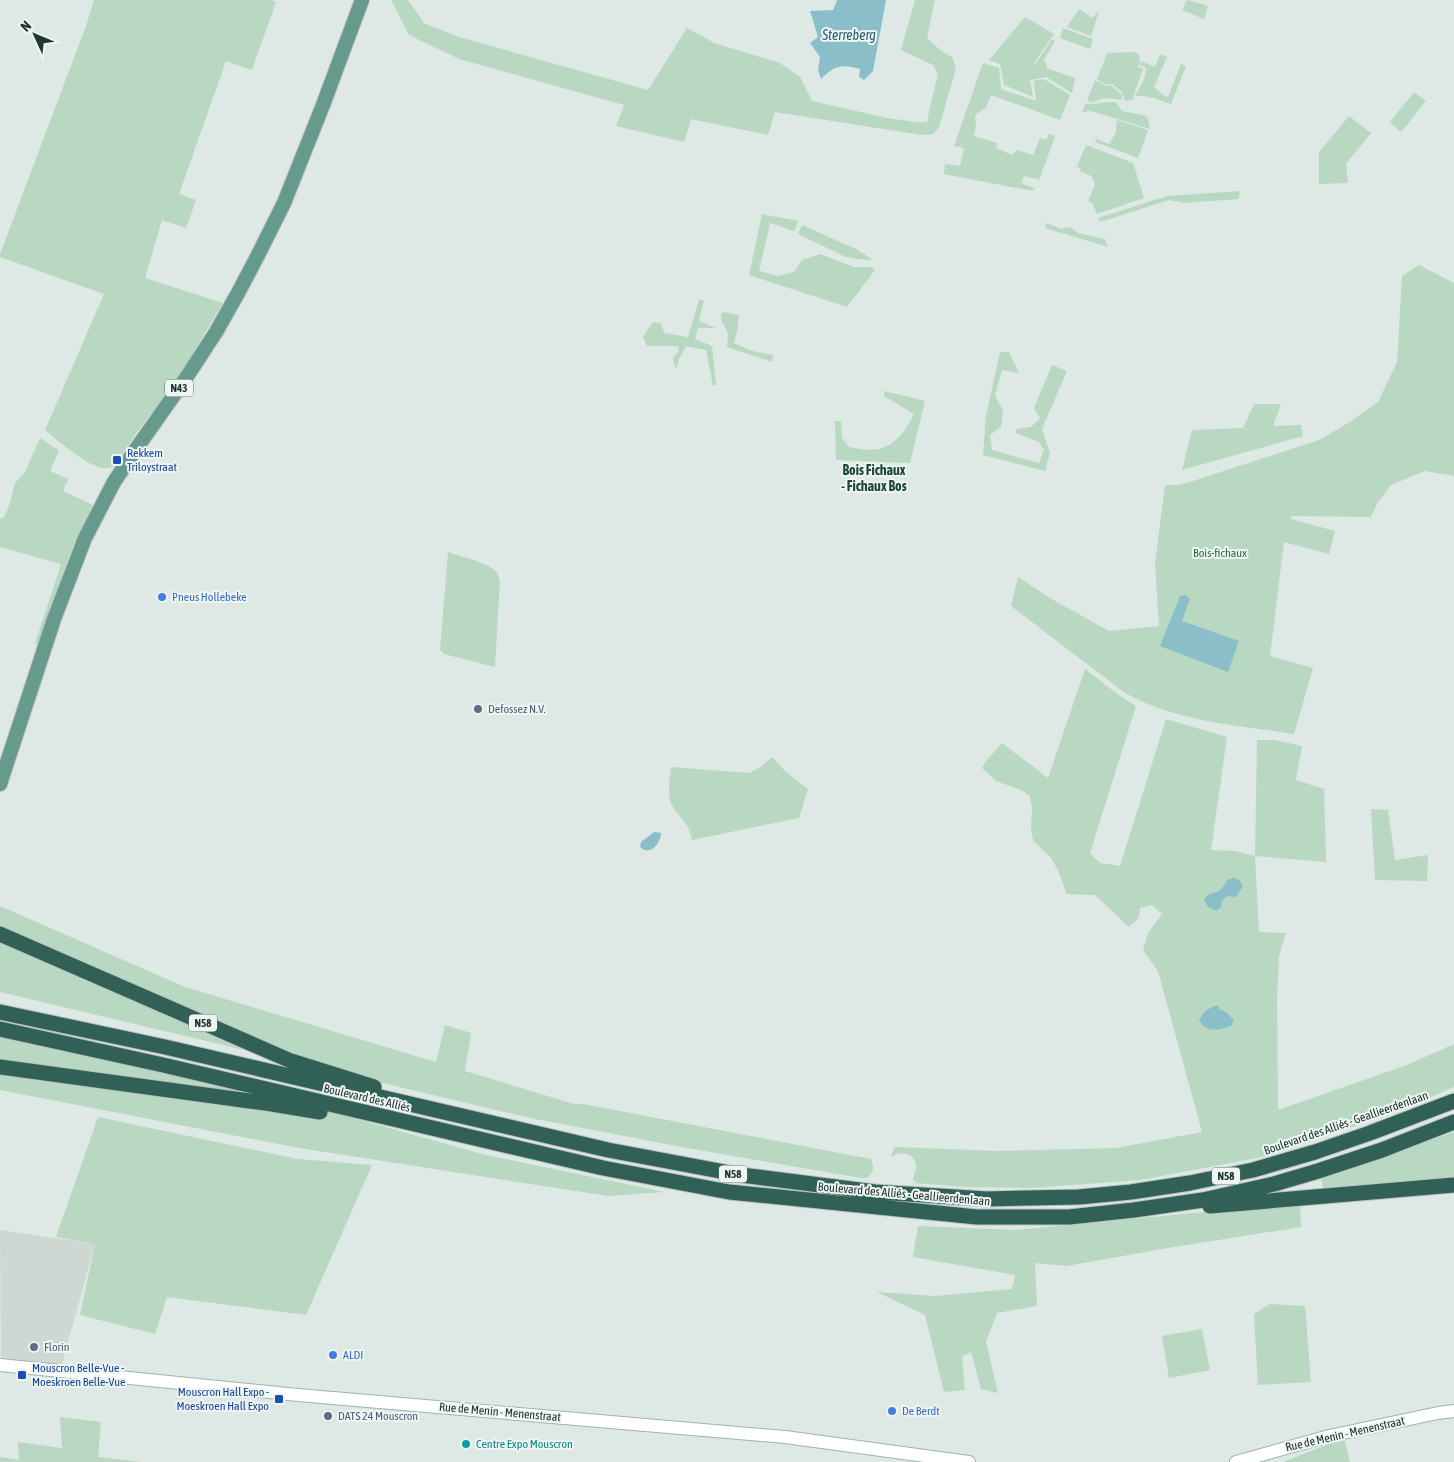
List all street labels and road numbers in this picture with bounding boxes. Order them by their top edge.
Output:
road number: N43 [165,379,193,396]
road number: N58 [189,1014,217,1032]
street label: Boulevard des Alliés [322,1081,412,1115]
street label: Boulevard des Alliés - Geallieerdenlaan [1262,1088,1430,1158]
road number: N58 [719,1166,747,1182]
road number: N58 [1212,1168,1240,1184]
street label: Boulevard des Alliés - Geallieerdenlaan [817,1179,991,1209]
street label: Rue de Menin - Menenstraat [439,1400,562,1424]
street label: Rue de Menin - Menenstraat [1284,1413,1407,1455]

